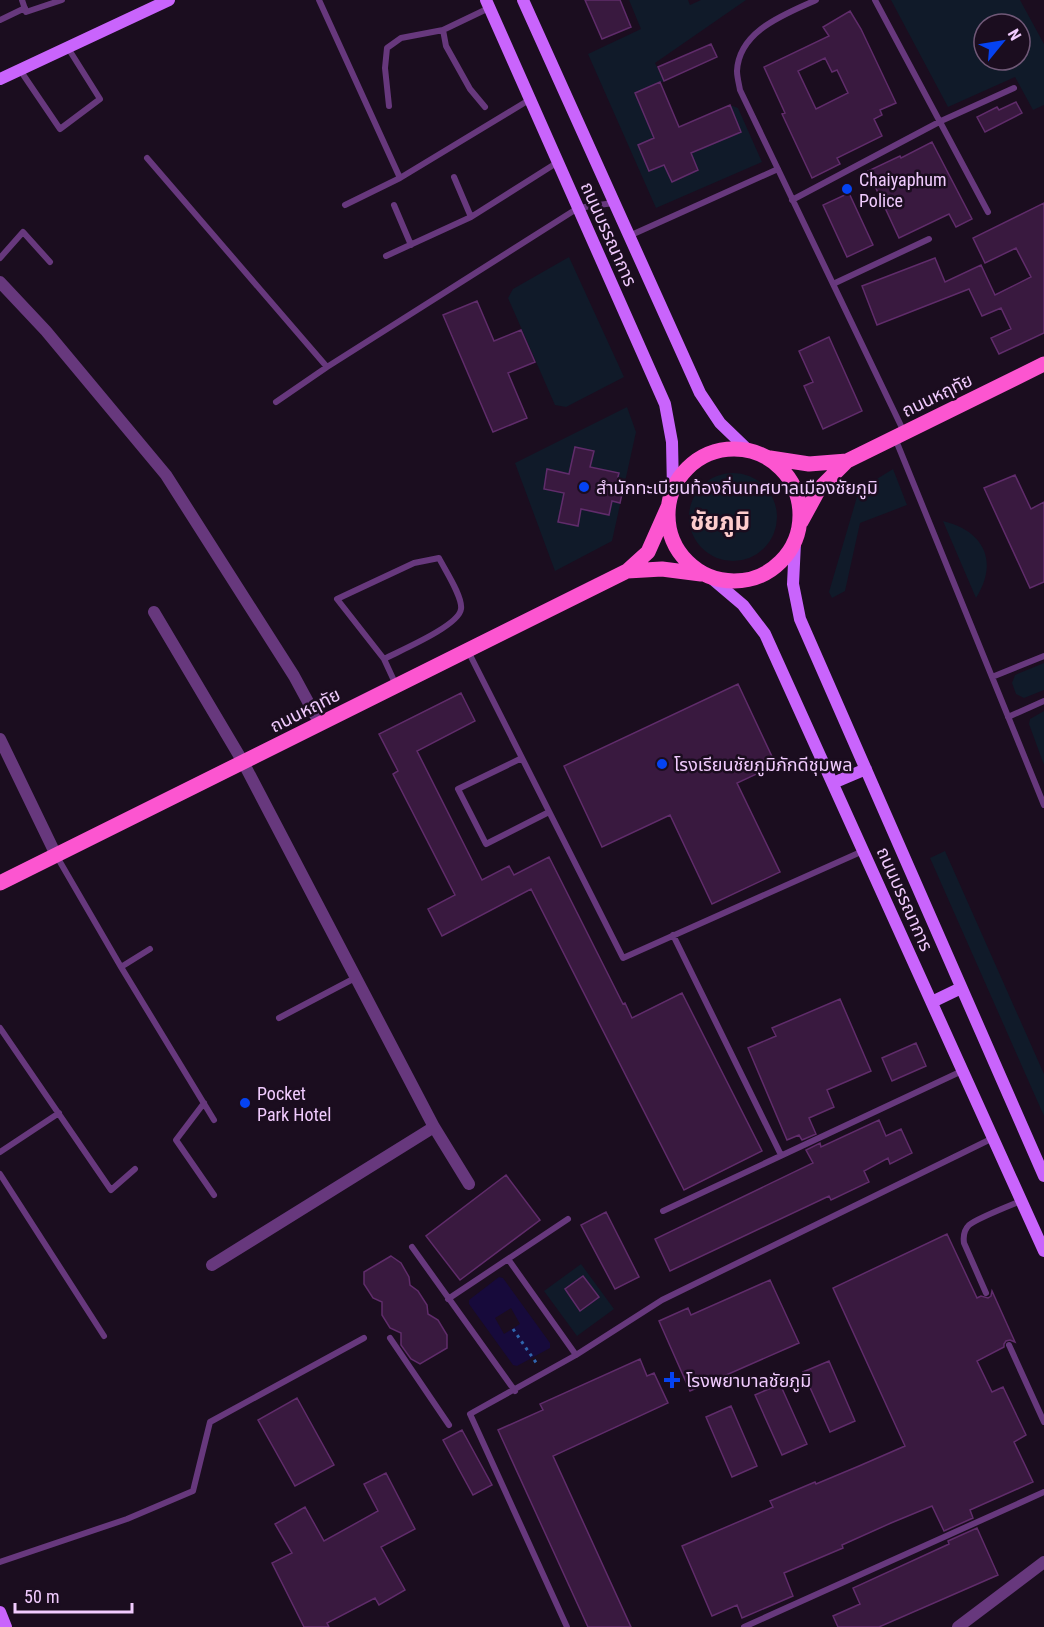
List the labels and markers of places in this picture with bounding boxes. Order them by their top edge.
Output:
place label: Chaiyaphum Police [859,169,946,211]
marker: Chaiyaphum Police [840,182,854,196]
place label: สำนักทะเบียนท้องถิ่นเทศบาลเมืองชัยภูมิ [596,476,878,500]
marker: สำนักทะเบียนท้องถิ่นเทศบาลเมืองชัยภูมิ [577,480,591,494]
place label: โรงเรียนชัยภูมิภักดีชุมพล [674,754,852,777]
marker: โรงเรียนชัยภูมิภักดีชุมพล [655,757,669,771]
place label: Pocket Park Hotel [257,1083,331,1125]
marker: Pocket Park Hotel [238,1096,252,1110]
place label: โรงพยาบาลชัยภูมิ [686,1370,811,1393]
marker: โรงพยาบาลชัยภูมิ [663,1371,681,1389]

